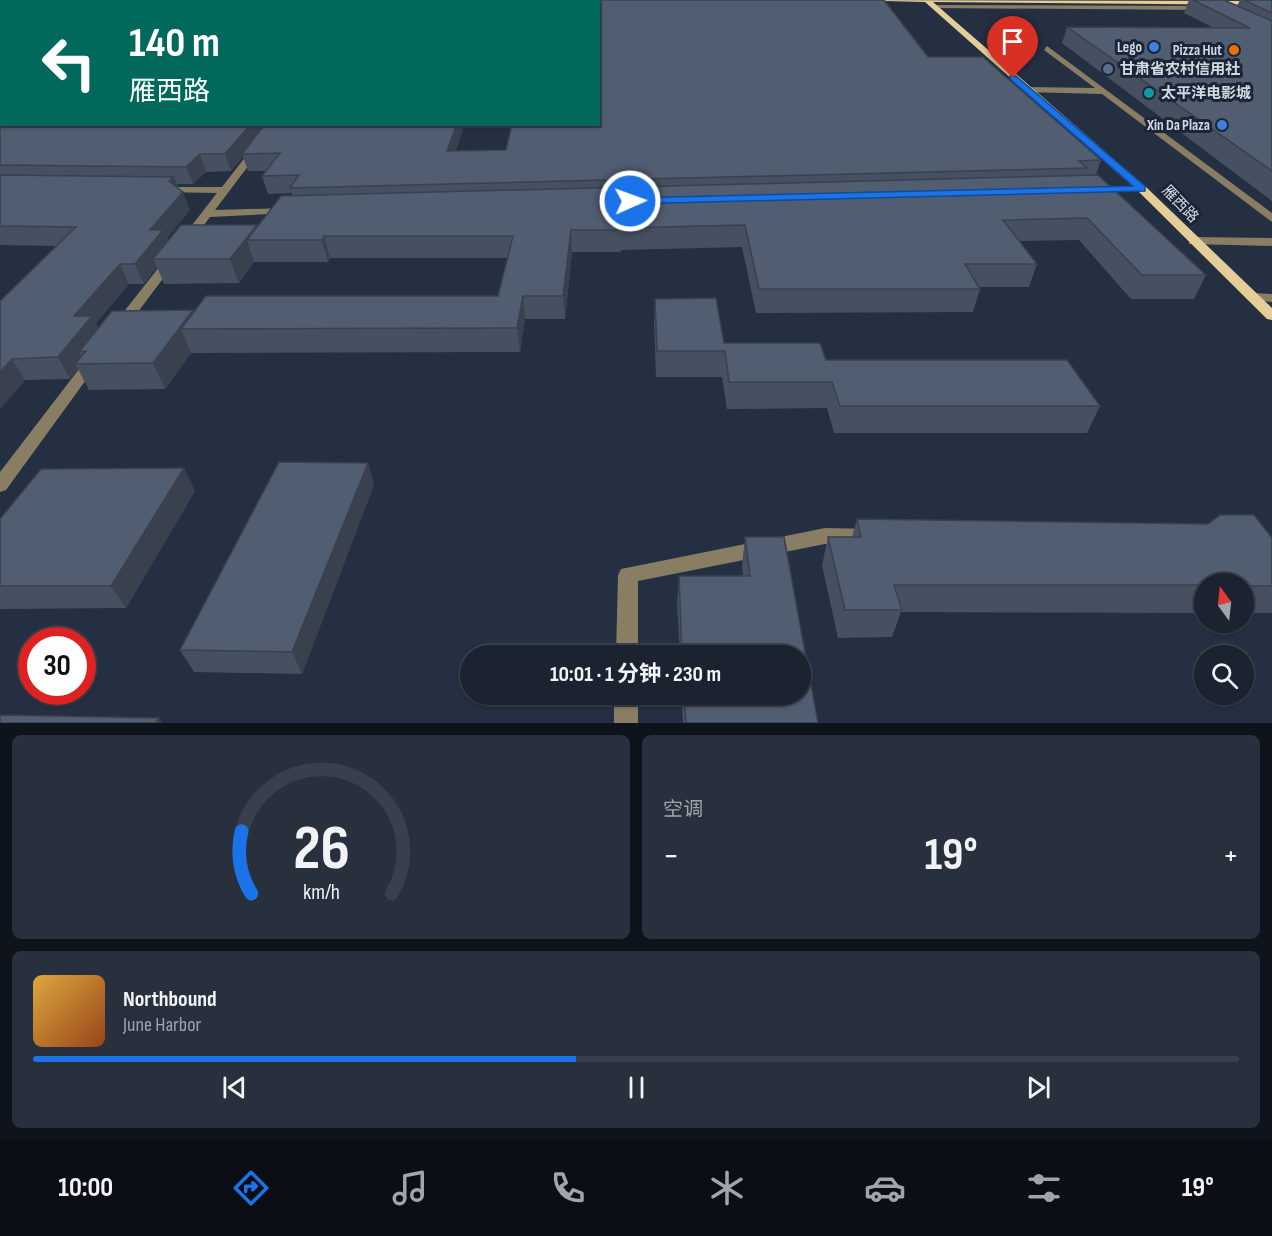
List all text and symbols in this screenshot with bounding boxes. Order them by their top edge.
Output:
pin [987,16,1038,78]
text: 140 m [129,18,220,69]
icon: left [30,24,108,102]
icon: arrive [996,25,1029,58]
place label: Lego [1117,38,1142,57]
marker: Lego [1147,40,1161,54]
place label: Pizza Hut [1173,41,1222,60]
marker: Pizza Hut [1227,43,1241,57]
place label: 甘肃省农村信用社 [1120,60,1240,79]
marker: 甘肃省农村信用社 [1101,62,1115,76]
text: 雁西路 [129,76,210,108]
place label: 太平洋电影城 [1161,84,1251,103]
marker: 太平洋电影城 [1142,86,1156,100]
place label: Xin Da Plaza [1146,116,1210,135]
marker: Xin Da Plaza [1215,118,1229,132]
position arrow [598,169,662,233]
street label: 雁西路 [1158,181,1202,227]
north arrow [1194,573,1254,633]
map controls [1194,573,1254,705]
speed limit sign: 30 [18,627,96,705]
button: search [1194,645,1254,705]
text: 10:01 · 1 分钟 · 230 m [550,661,721,688]
text: 空调 [663,798,703,822]
text: 26 [293,812,349,887]
text: 19° [924,828,978,883]
text: − [663,836,679,876]
text: + [1223,836,1239,876]
text: km/h [302,880,340,905]
text: Northbound [123,986,217,1013]
text: June Harbor [123,1013,201,1037]
icon: previous [218,1071,251,1104]
icon: pause [620,1071,653,1104]
icon: next [1022,1071,1055,1104]
icon: directions [230,1167,272,1209]
icon: music [389,1167,431,1209]
icon: phone [547,1167,589,1209]
icon: climate [706,1167,748,1209]
icon: car [864,1167,906,1209]
icon: filters [1023,1167,1065,1209]
text: 10:00 [58,1172,113,1204]
text: 19° [1182,1172,1214,1204]

